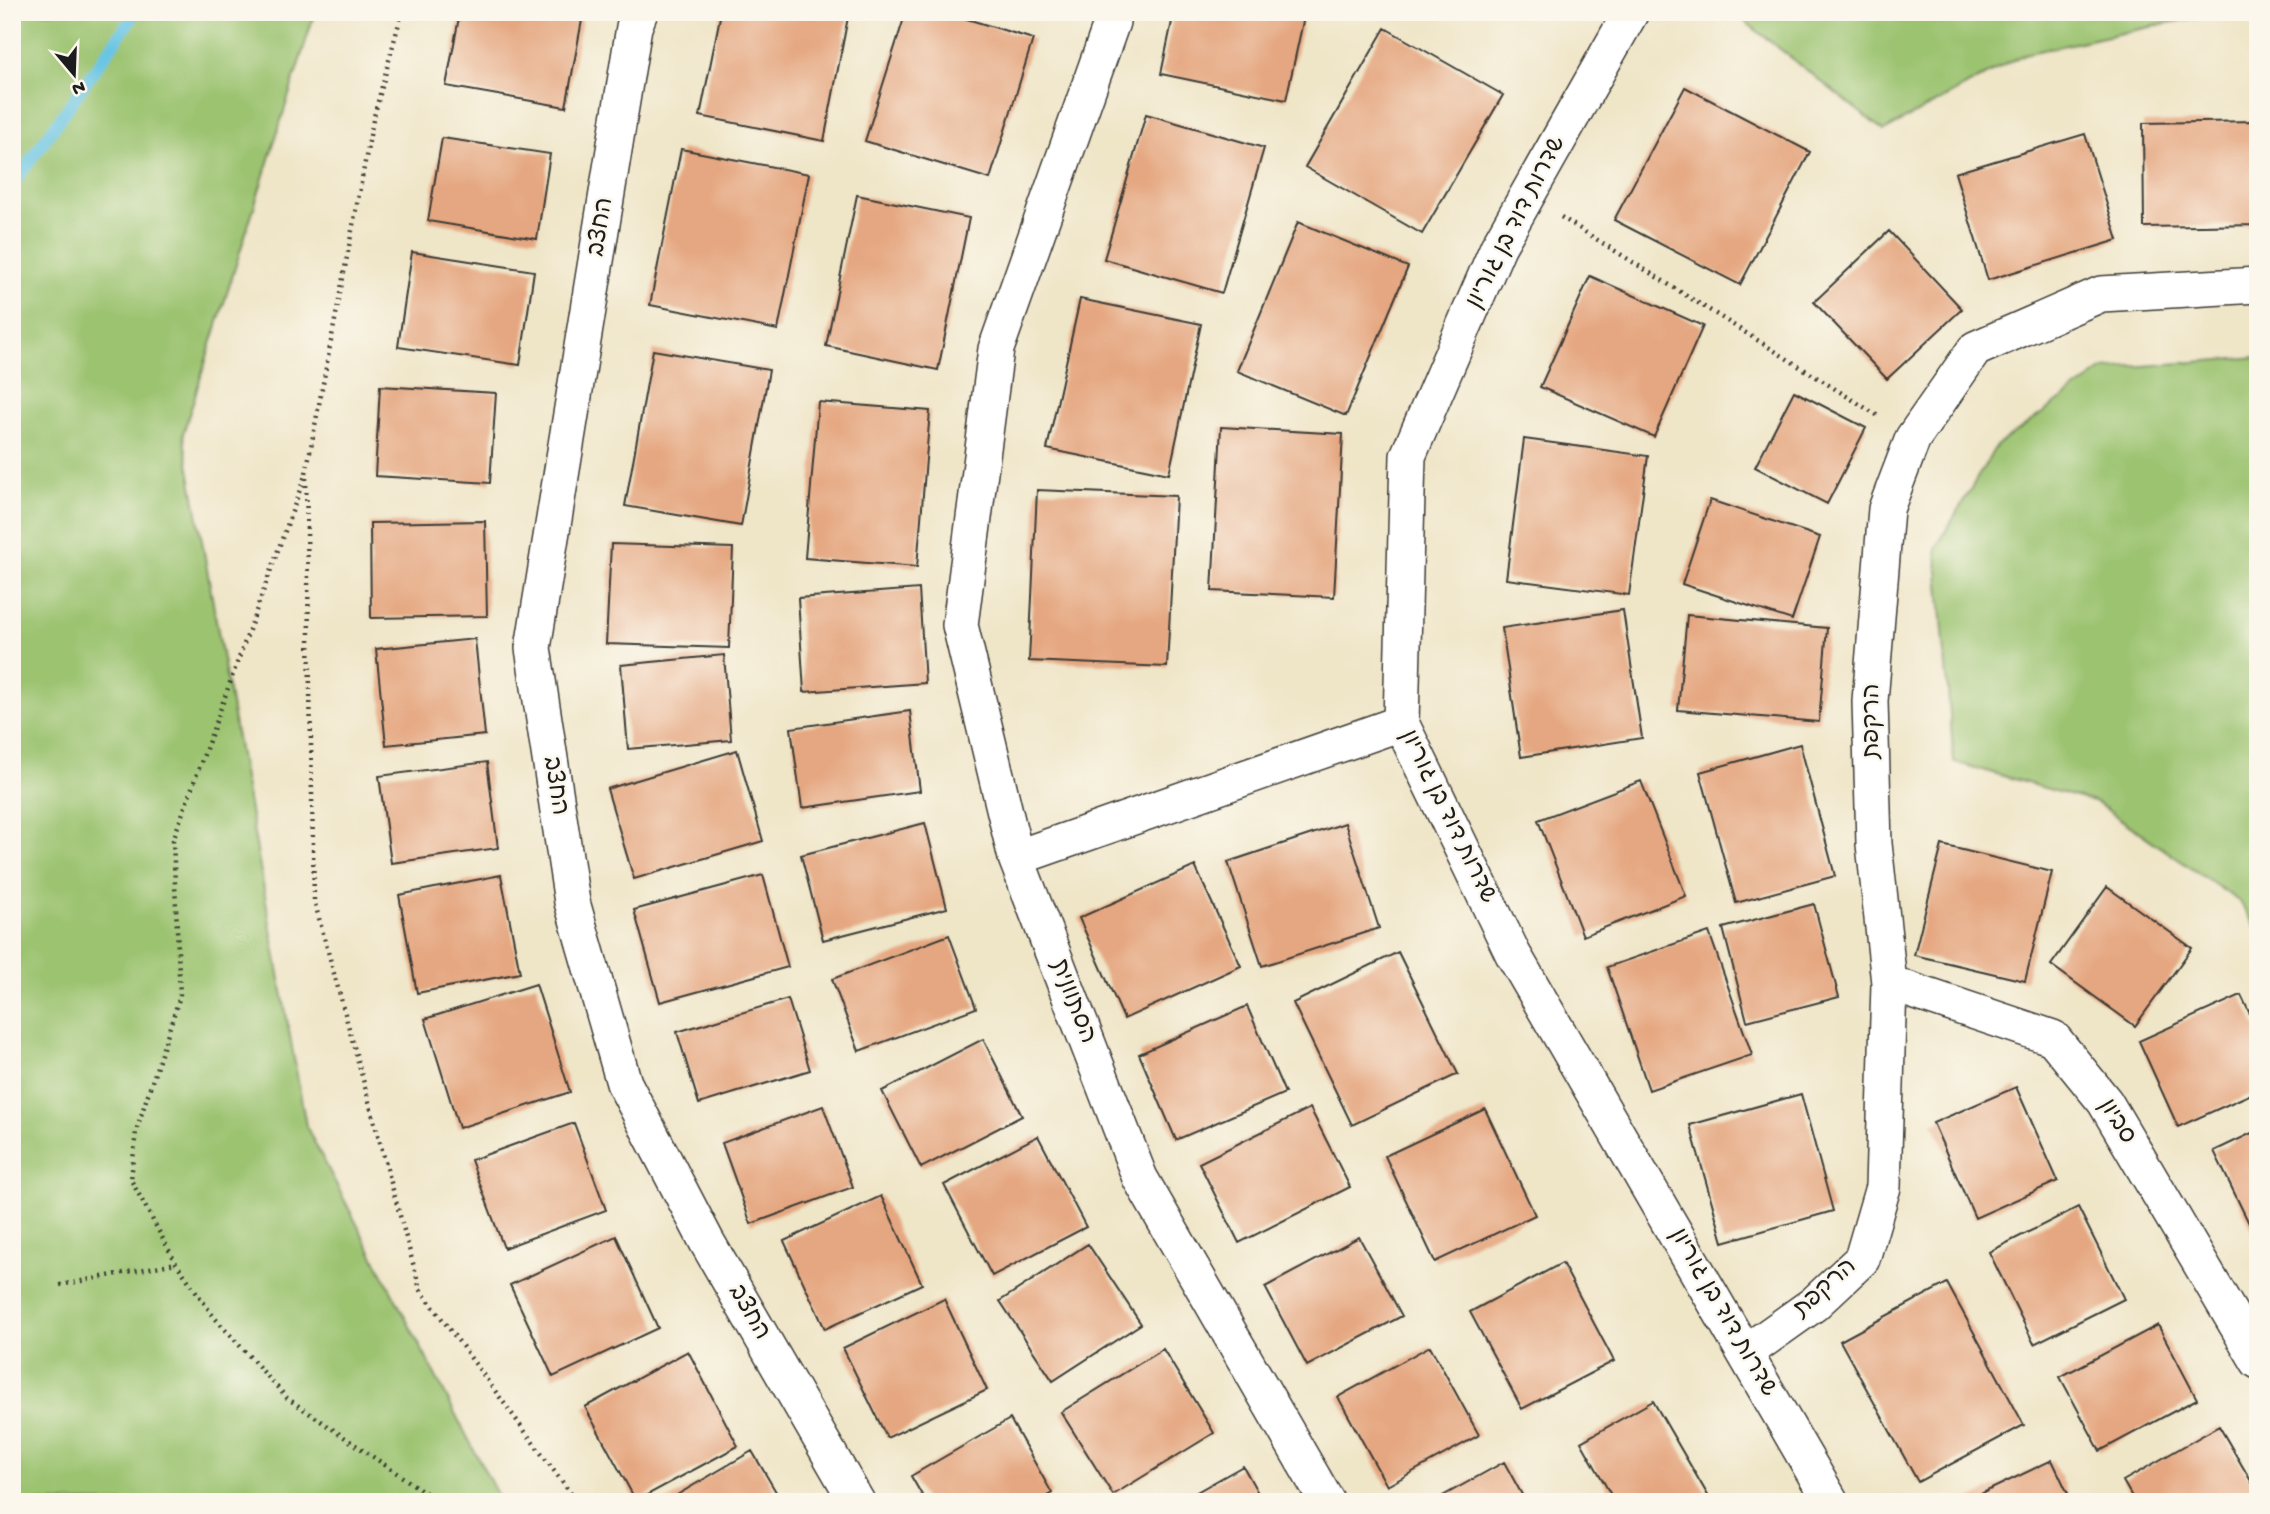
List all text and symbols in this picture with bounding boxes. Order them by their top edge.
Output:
north arrow [38,38,108,108]
text: N [69,74,88,100]
street label: שדרות דוד בן גוריון [1461,132,1573,314]
street label: החצב [583,195,621,259]
street label: הרקפת [1859,684,1888,760]
street label: שדרות דוד בן גוריון [1392,725,1502,909]
street label: החצב [535,754,573,818]
street label: הסתוונית [1043,956,1101,1048]
street label: סביון [2091,1094,2141,1150]
street label: שדרות דוד בן גוריון [1662,1224,1782,1403]
street label: הרקפת [1787,1253,1863,1326]
street label: החצב [721,1280,775,1346]

